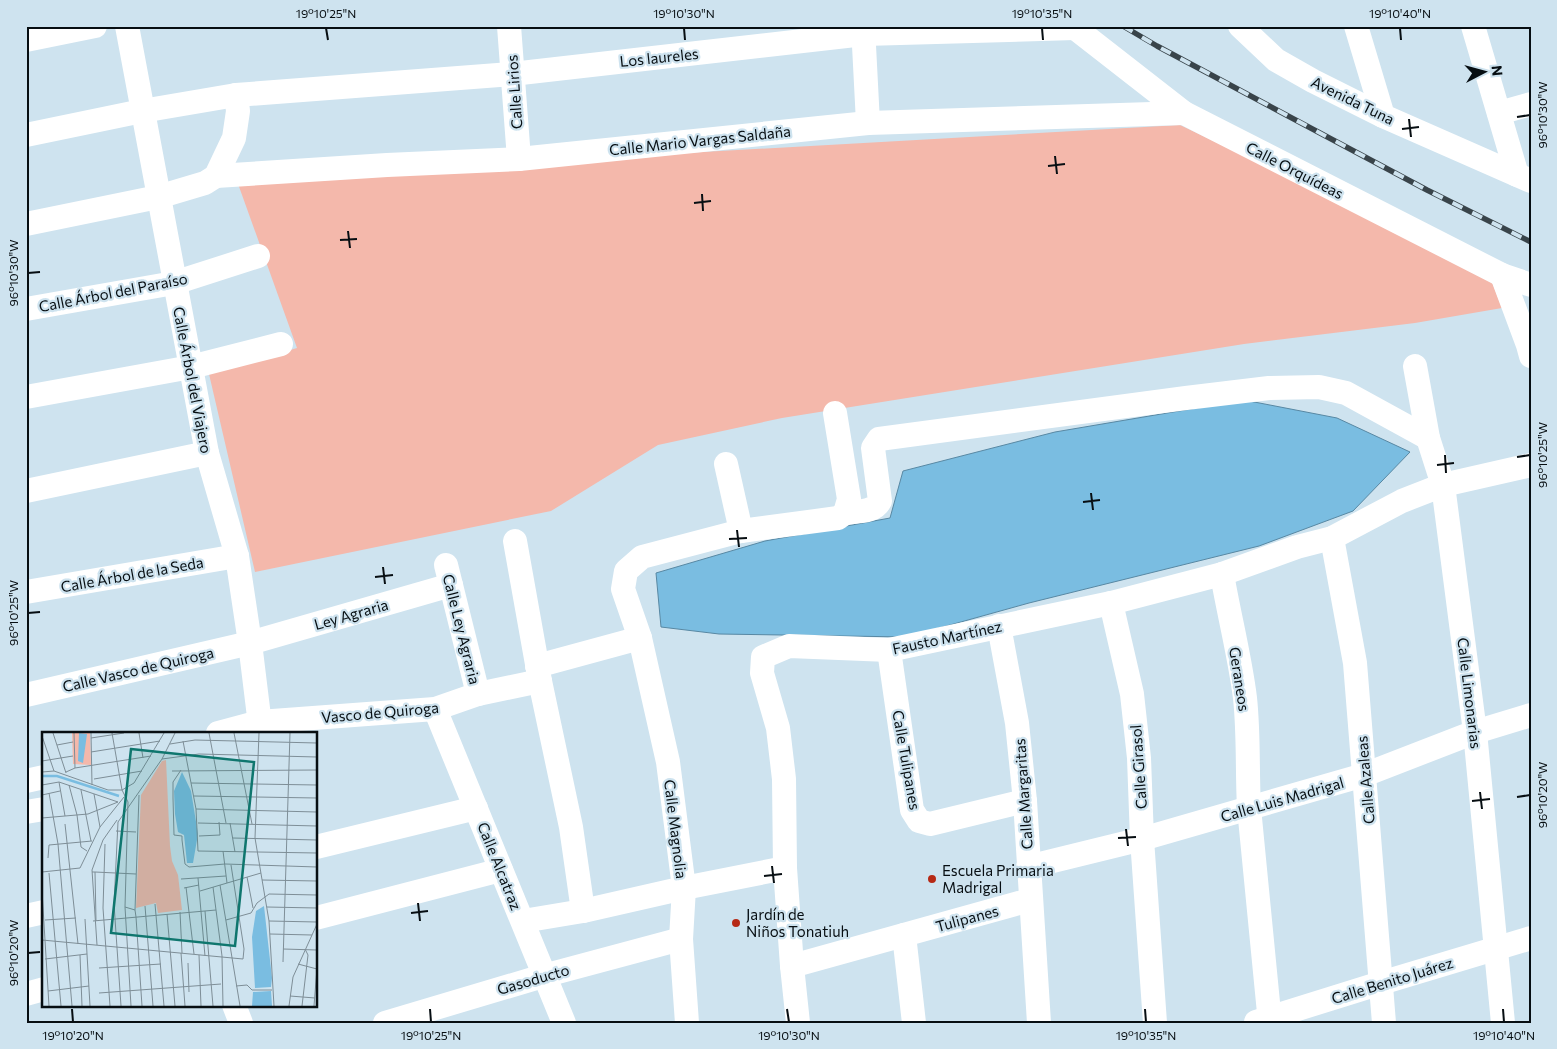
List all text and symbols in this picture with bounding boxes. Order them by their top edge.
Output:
text: 19°10'25"N [296,6,356,20]
text: 19°10'30"N [653,6,715,20]
text: 19°10'35"N [1012,6,1072,20]
text: 19°10'40"N [1369,6,1431,20]
street label: Los laureles [619,44,700,70]
north arrow [1460,48,1510,98]
street label: Calle Lirios [502,54,526,130]
text: N [1488,64,1506,77]
street label: Avenida Tuna [1309,72,1397,128]
text: 96°10'30"W [1535,82,1549,148]
street label: Calle Mario Vargas Saldaña [608,122,792,158]
street label: Calle Orquídeas [1243,138,1347,202]
text: 96°10'30"W [6,240,20,306]
street label: Calle Árbol del Paraíso [37,268,189,315]
street label: Calle Árbol del Viajero [170,305,217,455]
text: 96°10'25"W [1535,422,1549,488]
street label: Calle Árbol de la Seda [59,552,205,595]
street label: Calle Ley Agraria [440,572,484,686]
text: 96°10'25"W [6,580,20,646]
street label: Ley Agraria [312,595,390,633]
street label: Fausto Martínez [891,617,1003,657]
street label: Calle Limonarias [1454,636,1486,750]
street label: Calle Vasco de Quiroga [61,643,215,695]
street label: Geraneos [1226,646,1254,713]
street label: Vasco de Quiroga [320,698,440,726]
street label: Calle Tulipanes [889,709,925,811]
street label: Calle Girasol [1126,724,1150,810]
inset map [42,732,318,1006]
street label: Calle Azaleas [1352,735,1378,825]
street label: Calle Margaritas [1010,738,1036,850]
text: 96°10'20"W [1535,762,1549,828]
street label: Calle Luis Madrigal [1218,773,1346,825]
street label: Calle Magnolia [661,778,691,880]
street label: Calle Alcatraz [474,819,526,913]
place label: Escuela Primaria Madrigal [942,861,1054,896]
marker: Escuela Primaria Madrigal [926,873,938,885]
street label: Tulipanes [934,901,1001,935]
place label: Jardín de Niños Tonatiuh [746,905,849,940]
marker: Jardín de Niños Tonatiuh [730,917,742,929]
text: 96°10'20"W [6,920,20,986]
street label: Calle Benito Juárez [1329,953,1455,1007]
street label: Gasoducto [495,960,571,998]
text: 19°10'20"N [42,1028,104,1042]
text: 19°10'25"N [401,1028,461,1042]
text: 19°10'30"N [758,1028,820,1042]
text: 19°10'35"N [1116,1028,1176,1042]
text: 19°10'40"N [1473,1028,1535,1042]

